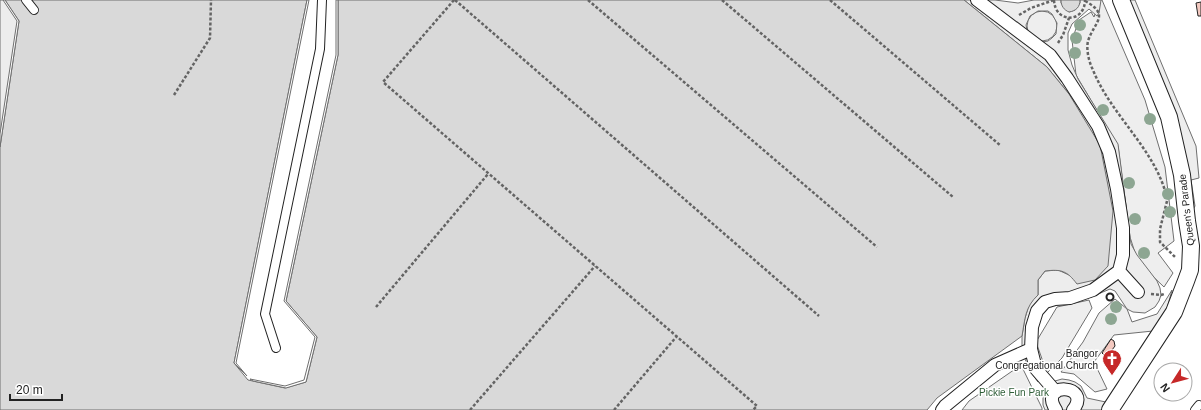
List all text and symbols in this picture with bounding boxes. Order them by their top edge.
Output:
street label: Queen's Parade [1177,173,1196,246]
place label: Bangor Congregational Church [995,348,1099,371]
church icon: Bangor Congregational Church [1101,348,1123,376]
north arrow [1153,362,1193,402]
scale bar [10,376,62,402]
text: N [1158,381,1172,395]
text: 20 m [16,383,43,397]
park label: Pickie Fun Park [979,387,1050,398]

